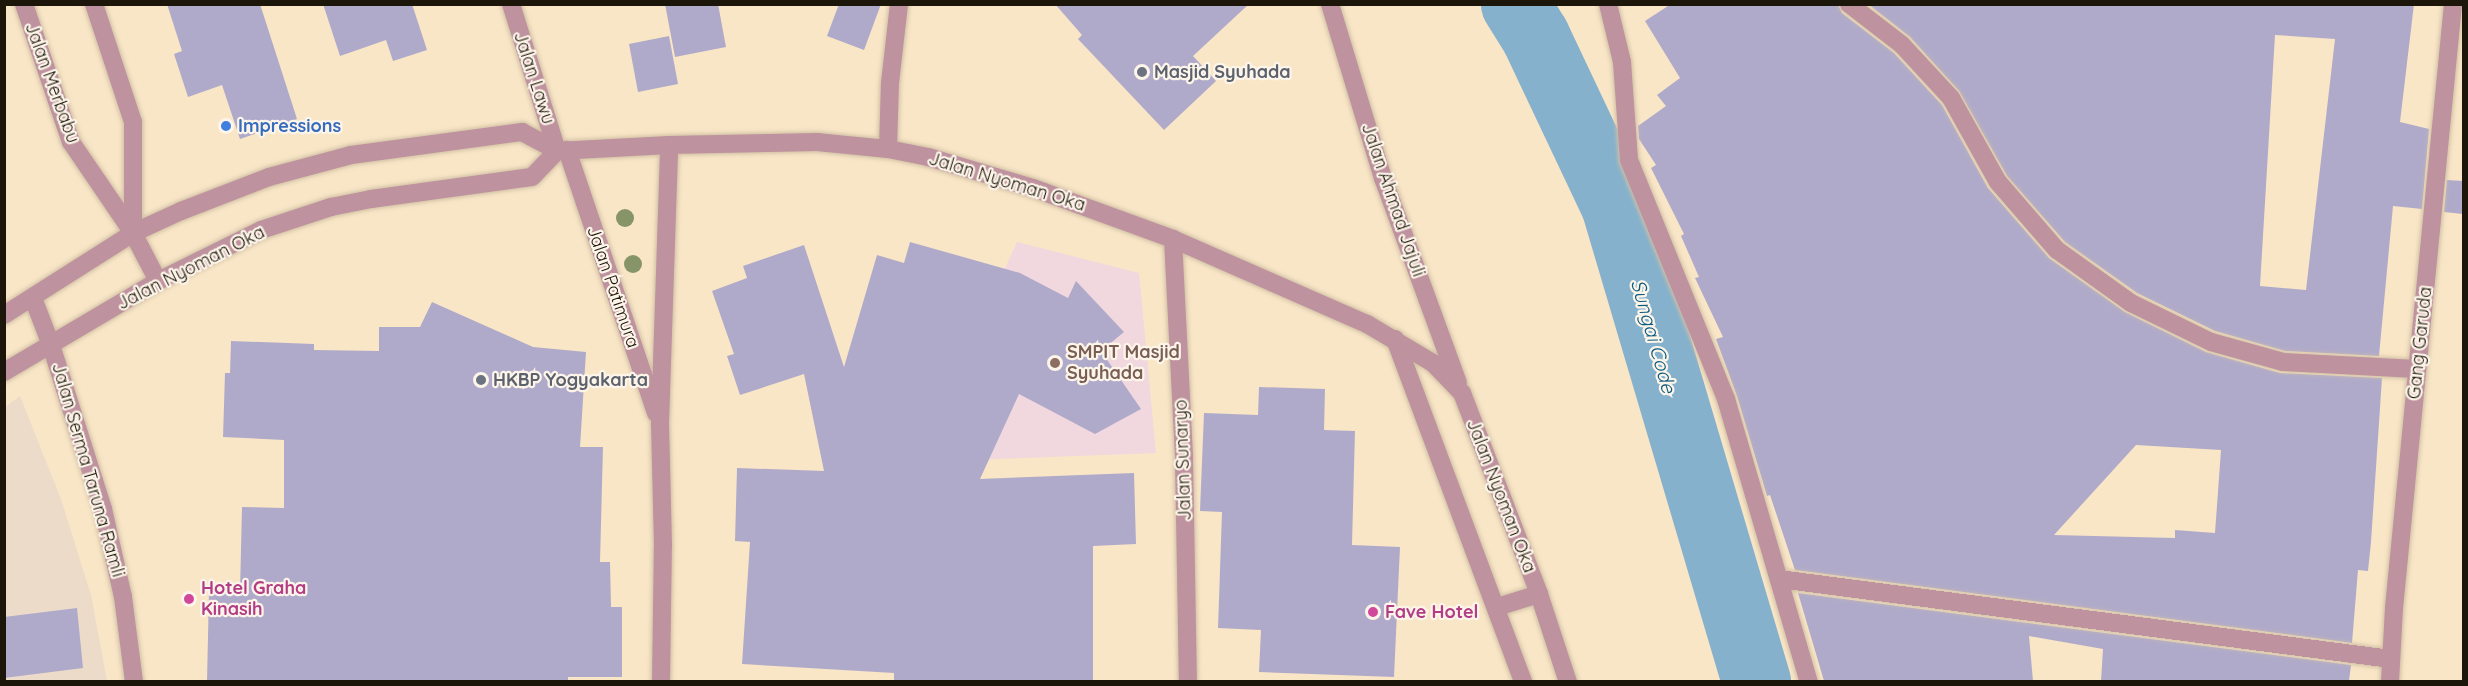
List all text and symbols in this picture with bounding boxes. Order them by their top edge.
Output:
street label: Jalan Merbabu [20,20,84,146]
street label: Jalan Lawu [509,29,559,127]
place label: Masjid Syuhada [1154,61,1291,83]
marker: Masjid Syuhada [1135,65,1149,79]
place label: Impressions [238,115,341,137]
marker: Impressions [219,119,233,133]
street label: Jalan Ahmad Jajuli [1357,120,1429,280]
street label: Jalan Nyoman Oka [926,148,1088,216]
street label: Jalan Nyoman Oka [114,221,268,315]
street label: Jalan Patimura [582,223,644,351]
water label: Sungai Code [1626,276,1682,396]
street label: Gang Garuda [2403,286,2437,400]
place label: SMPIT Masjid Syuhada [1067,342,1180,385]
marker: SMPIT Masjid Syuhada [1048,356,1062,370]
street label: Jalan Serma Taruna Ramli [47,360,129,580]
place label: HKBP Yogyakarta [493,369,648,391]
marker: HKBP Yogyakarta [474,373,488,387]
street label: Jalan Sunaryo [1170,399,1196,521]
street label: Jalan Nyoman Oka [1462,416,1540,576]
place label: Hotel Graha Kinasih [201,578,306,620]
marker: Hotel Graha Kinasih [182,592,196,606]
place label: Fave Hotel [1385,601,1478,623]
marker: Fave Hotel [1366,605,1380,619]

